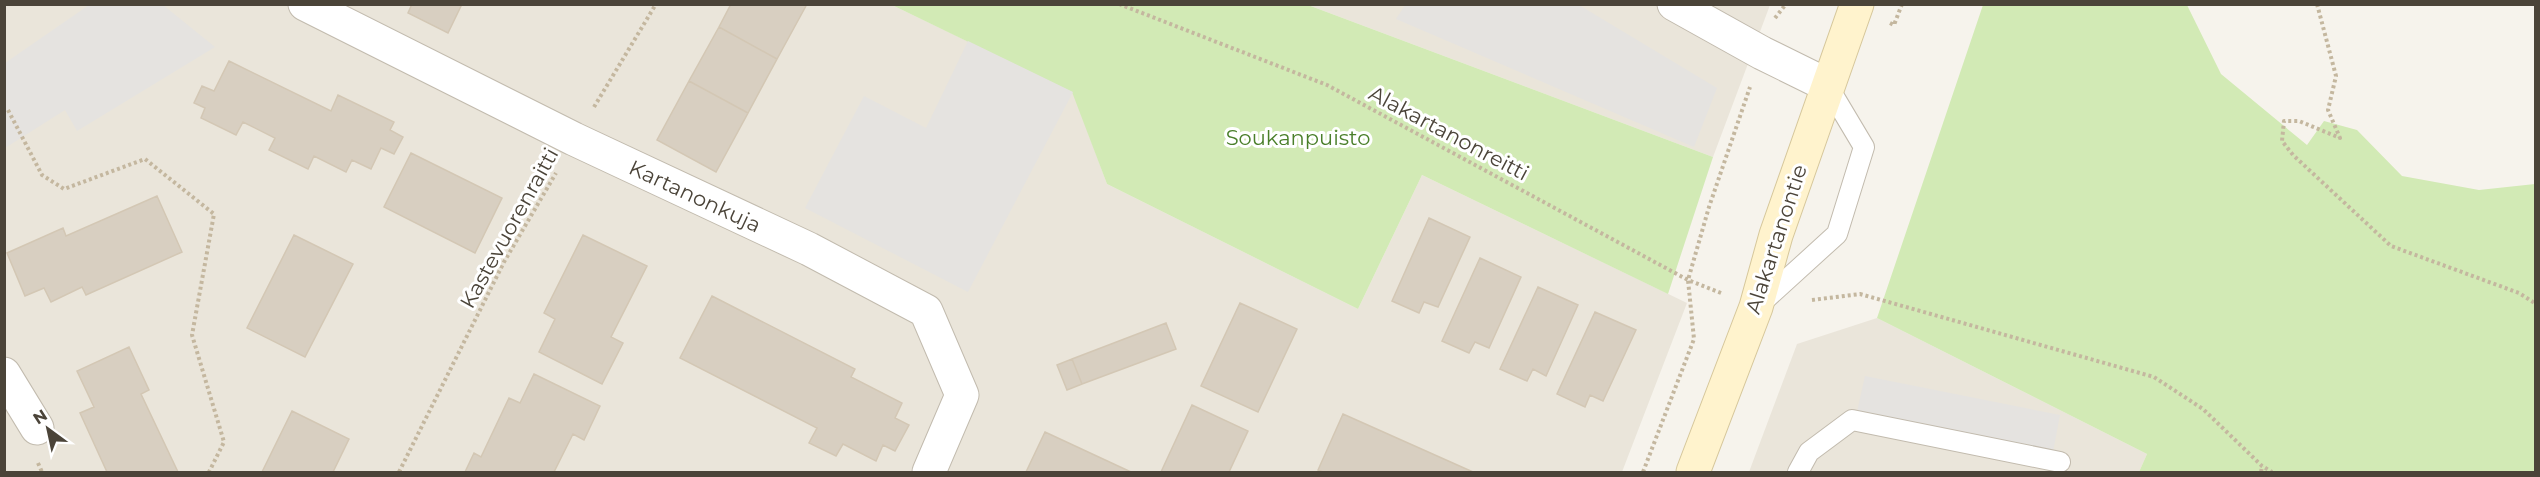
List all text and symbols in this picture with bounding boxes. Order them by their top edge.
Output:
street label: Alakartanonreitti [1365,80,1533,186]
park label: Soukanpuisto [1226,125,1370,150]
street label: Kastevuorenraitti [455,143,563,313]
street label: Kartanonkuja [625,155,765,237]
street label: Alakartanontie [1740,161,1812,317]
north arrow [18,399,78,459]
text: N [30,405,51,428]

